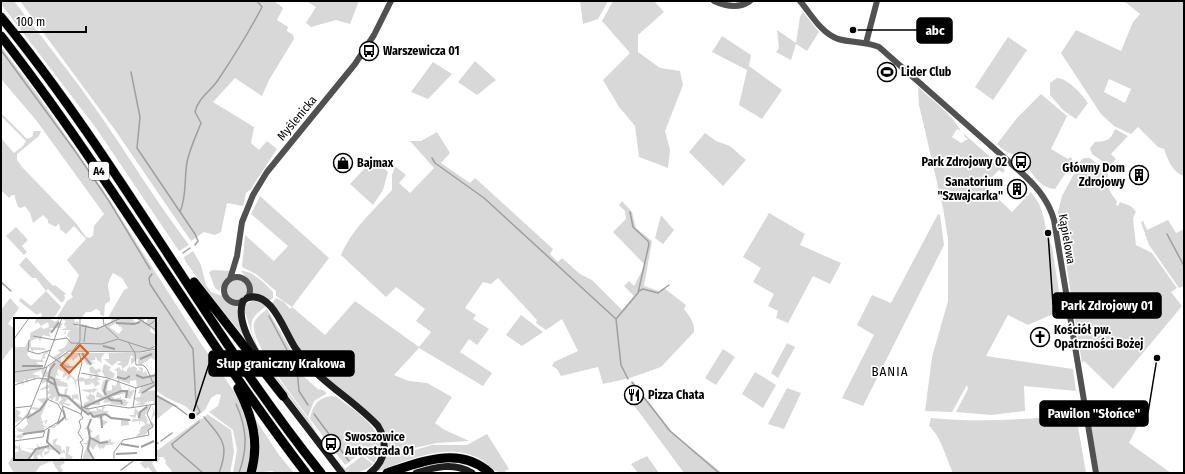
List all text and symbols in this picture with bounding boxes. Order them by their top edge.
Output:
scale bar [10,8,86,34]
text: 100 m [16,15,45,29]
callout: abc [917,18,952,43]
text: abc [925,23,945,38]
bus stop icon: Warszewicza 01 [358,40,380,62]
place label: Warszewicza 01 [383,44,460,58]
sports icon: Lider Club [876,61,898,83]
place label: Lider Club [901,65,952,79]
street label: Myślenicka [274,93,320,143]
bus stop icon: Park Zdrojowy 02 [1010,151,1032,173]
shop icon: Bajmax [332,152,354,174]
place label: Park Zdrojowy 02 [921,155,1007,169]
place label: Bajmax [357,156,394,170]
place label: Główny Dom Zdrojowy [1062,161,1125,189]
road number: A4 [89,162,109,180]
building icon: Główny Dom Zdrojowy [1128,164,1150,186]
place label: Sanatorium "Szwajcarka" [937,175,1003,203]
building icon: Sanatorium "Szwajcarka" [1006,178,1028,200]
street label: Kąpielowa [1056,213,1078,265]
callout: Park Zdrojowy 01 [1053,293,1161,318]
text: Park Zdrojowy 01 [1061,298,1153,313]
inset map [14,318,156,460]
place label: Kościół pw. Opatrzności Bożej [1054,323,1143,351]
church icon: Kościół pw. Opatrzności Bożej [1029,326,1051,348]
callout: Słup graniczny Krakowa [209,351,354,376]
text: Słup graniczny Krakowa [217,356,346,371]
district label: BANIA [871,364,909,379]
restaurant icon: Pizza Chata [623,384,645,406]
place label: Pizza Chata [648,388,705,402]
callout: Pawilon "Słońce" [1040,401,1148,426]
text: Pawilon "Słońce" [1048,406,1140,421]
place label: Swoszowice Autostrada 01 [344,430,414,458]
bus stop icon: Swoszowice Autostrada 01 [320,433,342,455]

